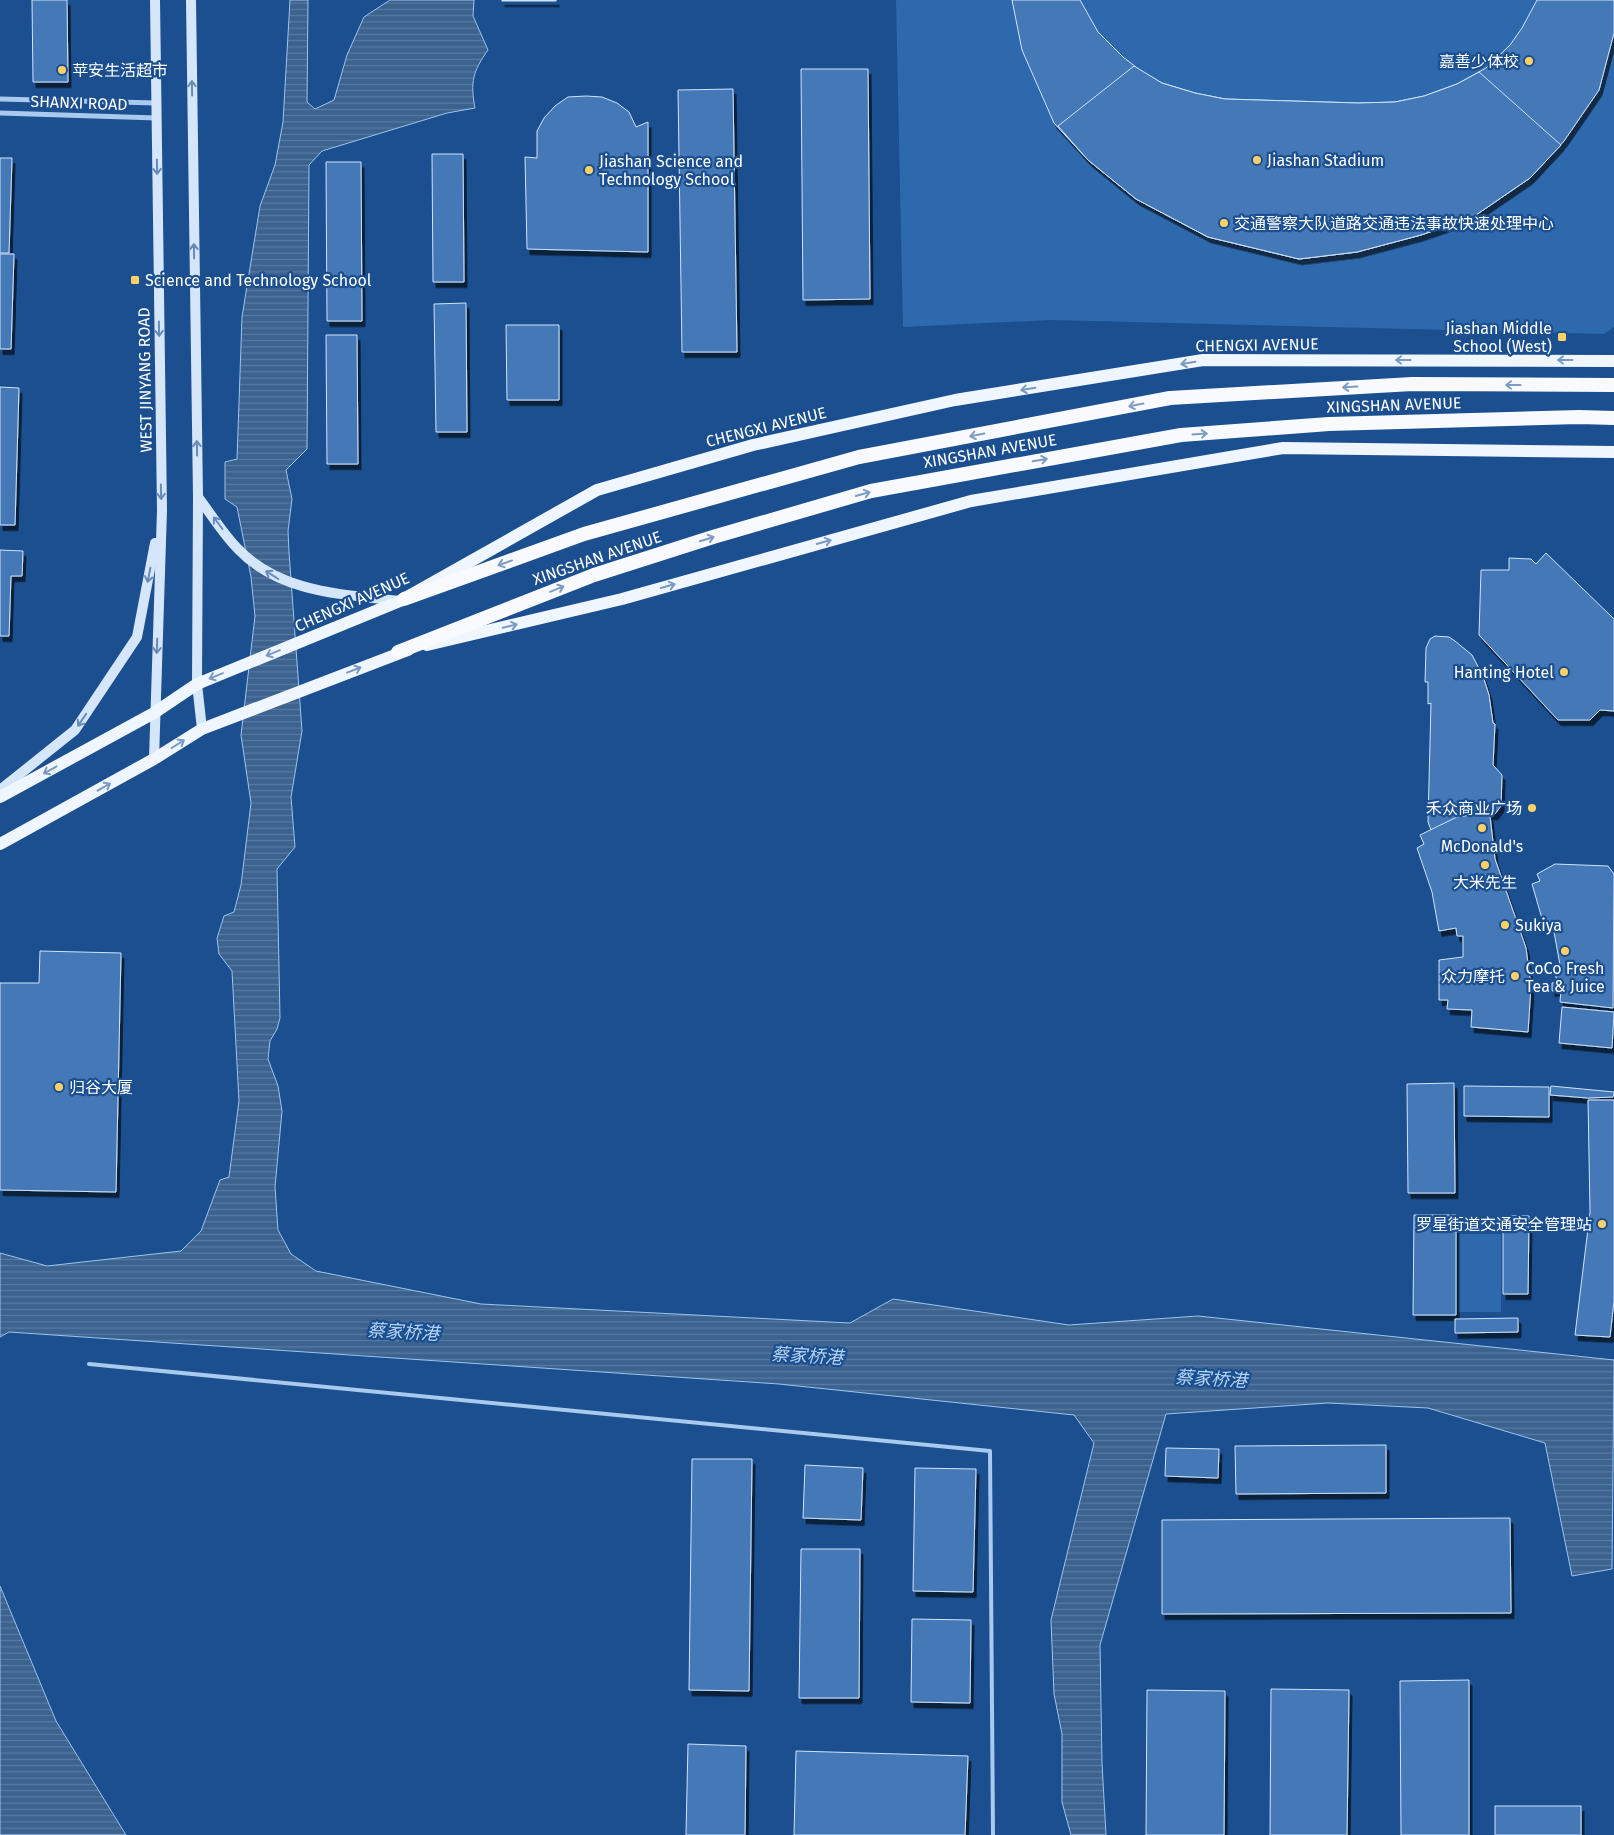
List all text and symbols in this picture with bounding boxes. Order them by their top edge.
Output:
place label: 嘉善少体校 [1439,52,1519,71]
marker: 嘉善少体校 [1523,55,1535,67]
place label: 苹安生活超市 [72,61,168,80]
marker: 苹安生活超市 [56,64,68,76]
one-way arrow [187,81,197,97]
street label: SHANXI ROAD [30,92,128,114]
place label: Jiashan Stadium [1267,151,1384,170]
place label: Jiashan Science and Technology School [599,152,743,189]
marker: Jiashan Stadium [1251,154,1263,166]
one-way arrow [152,158,162,175]
marker: Jiashan Science and Technology School [583,164,595,176]
place label: 交通警察大队道路交通违法事故快速处理中心 [1234,214,1554,233]
marker: 交通警察大队道路交通违法事故快速处理中心 [1218,217,1230,229]
one-way arrow [190,243,199,259]
place label: Science and Technology School [145,271,372,290]
marker: Science and Technology School [129,274,141,286]
street label: WEST JINYANG ROAD [134,307,156,453]
place label: Jiashan Middle School (West) [1445,319,1552,356]
one-way arrow [154,321,164,337]
marker: Jiashan Middle School (West) [1556,331,1568,343]
street label: CHENGXI AVENUE [1195,334,1319,356]
one-way arrow [1395,355,1411,364]
one-way arrow [1558,356,1574,365]
one-way arrow [1180,358,1196,368]
one-way arrow [1505,380,1522,390]
one-way arrow [1343,383,1359,392]
one-way arrow [1020,384,1036,394]
street label: XINGSHAN AVENUE [1326,393,1462,417]
one-way arrow [1129,400,1145,410]
street label: CHENGXI AVENUE [704,403,828,451]
one-way arrow [1192,429,1208,439]
street label: XINGSHAN AVENUE [922,430,1058,472]
one-way arrow [969,430,985,440]
one-way arrow [192,441,202,457]
one-way arrow [1032,454,1048,464]
one-way arrow [156,484,166,500]
one-way arrow [855,488,871,498]
one-way arrow [213,516,223,530]
street label: XINGSHAN AVENUE [530,527,664,589]
one-way arrow [699,533,715,543]
one-way arrow [816,537,832,547]
one-way arrow [498,559,513,568]
one-way arrow [144,567,153,583]
street label: CHENGXI AVENUE [292,568,412,636]
one-way arrow [266,569,280,579]
one-way arrow [659,581,675,591]
one-way arrow [549,584,564,594]
one-way arrow [502,621,518,630]
one-way arrow [152,638,161,654]
one-way arrow [266,649,281,658]
place label: Hanting Hotel [1454,663,1554,682]
one-way arrow [346,664,361,674]
marker: Hanting Hotel [1558,666,1570,678]
one-way arrow [209,672,224,681]
one-way arrow [77,712,87,726]
one-way arrow [170,739,184,749]
one-way arrow [43,766,58,775]
one-way arrow [96,781,111,791]
place label: 禾众商业广场 [1426,799,1522,818]
marker: 禾众商业广场 [1526,802,1538,814]
marker: McDonald's [1476,822,1488,834]
place label: McDonald's [1441,837,1523,856]
marker: 大米先生 [1479,859,1491,871]
place label: 大米先生 [1453,873,1517,892]
place label: Sukiya [1515,916,1562,935]
marker: Sukiya [1499,919,1511,931]
marker: CoCo Fresh Tea & Juice [1559,945,1571,957]
place label: CoCo Fresh Tea & Juice [1525,959,1605,996]
place label: 众力摩托 [1441,967,1505,986]
marker: 众力摩托 [1509,970,1521,982]
place label: 归谷大厦 [69,1078,133,1097]
marker: 归谷大厦 [53,1081,65,1093]
place label: 罗星街道交通安全管理站 [1416,1215,1592,1234]
marker: 罗星街道交通安全管理站 [1596,1218,1608,1230]
water label: 蔡家桥港 [366,1319,443,1345]
water label: 蔡家桥港 [770,1343,847,1369]
water label: 蔡家桥港 [1174,1366,1251,1392]

